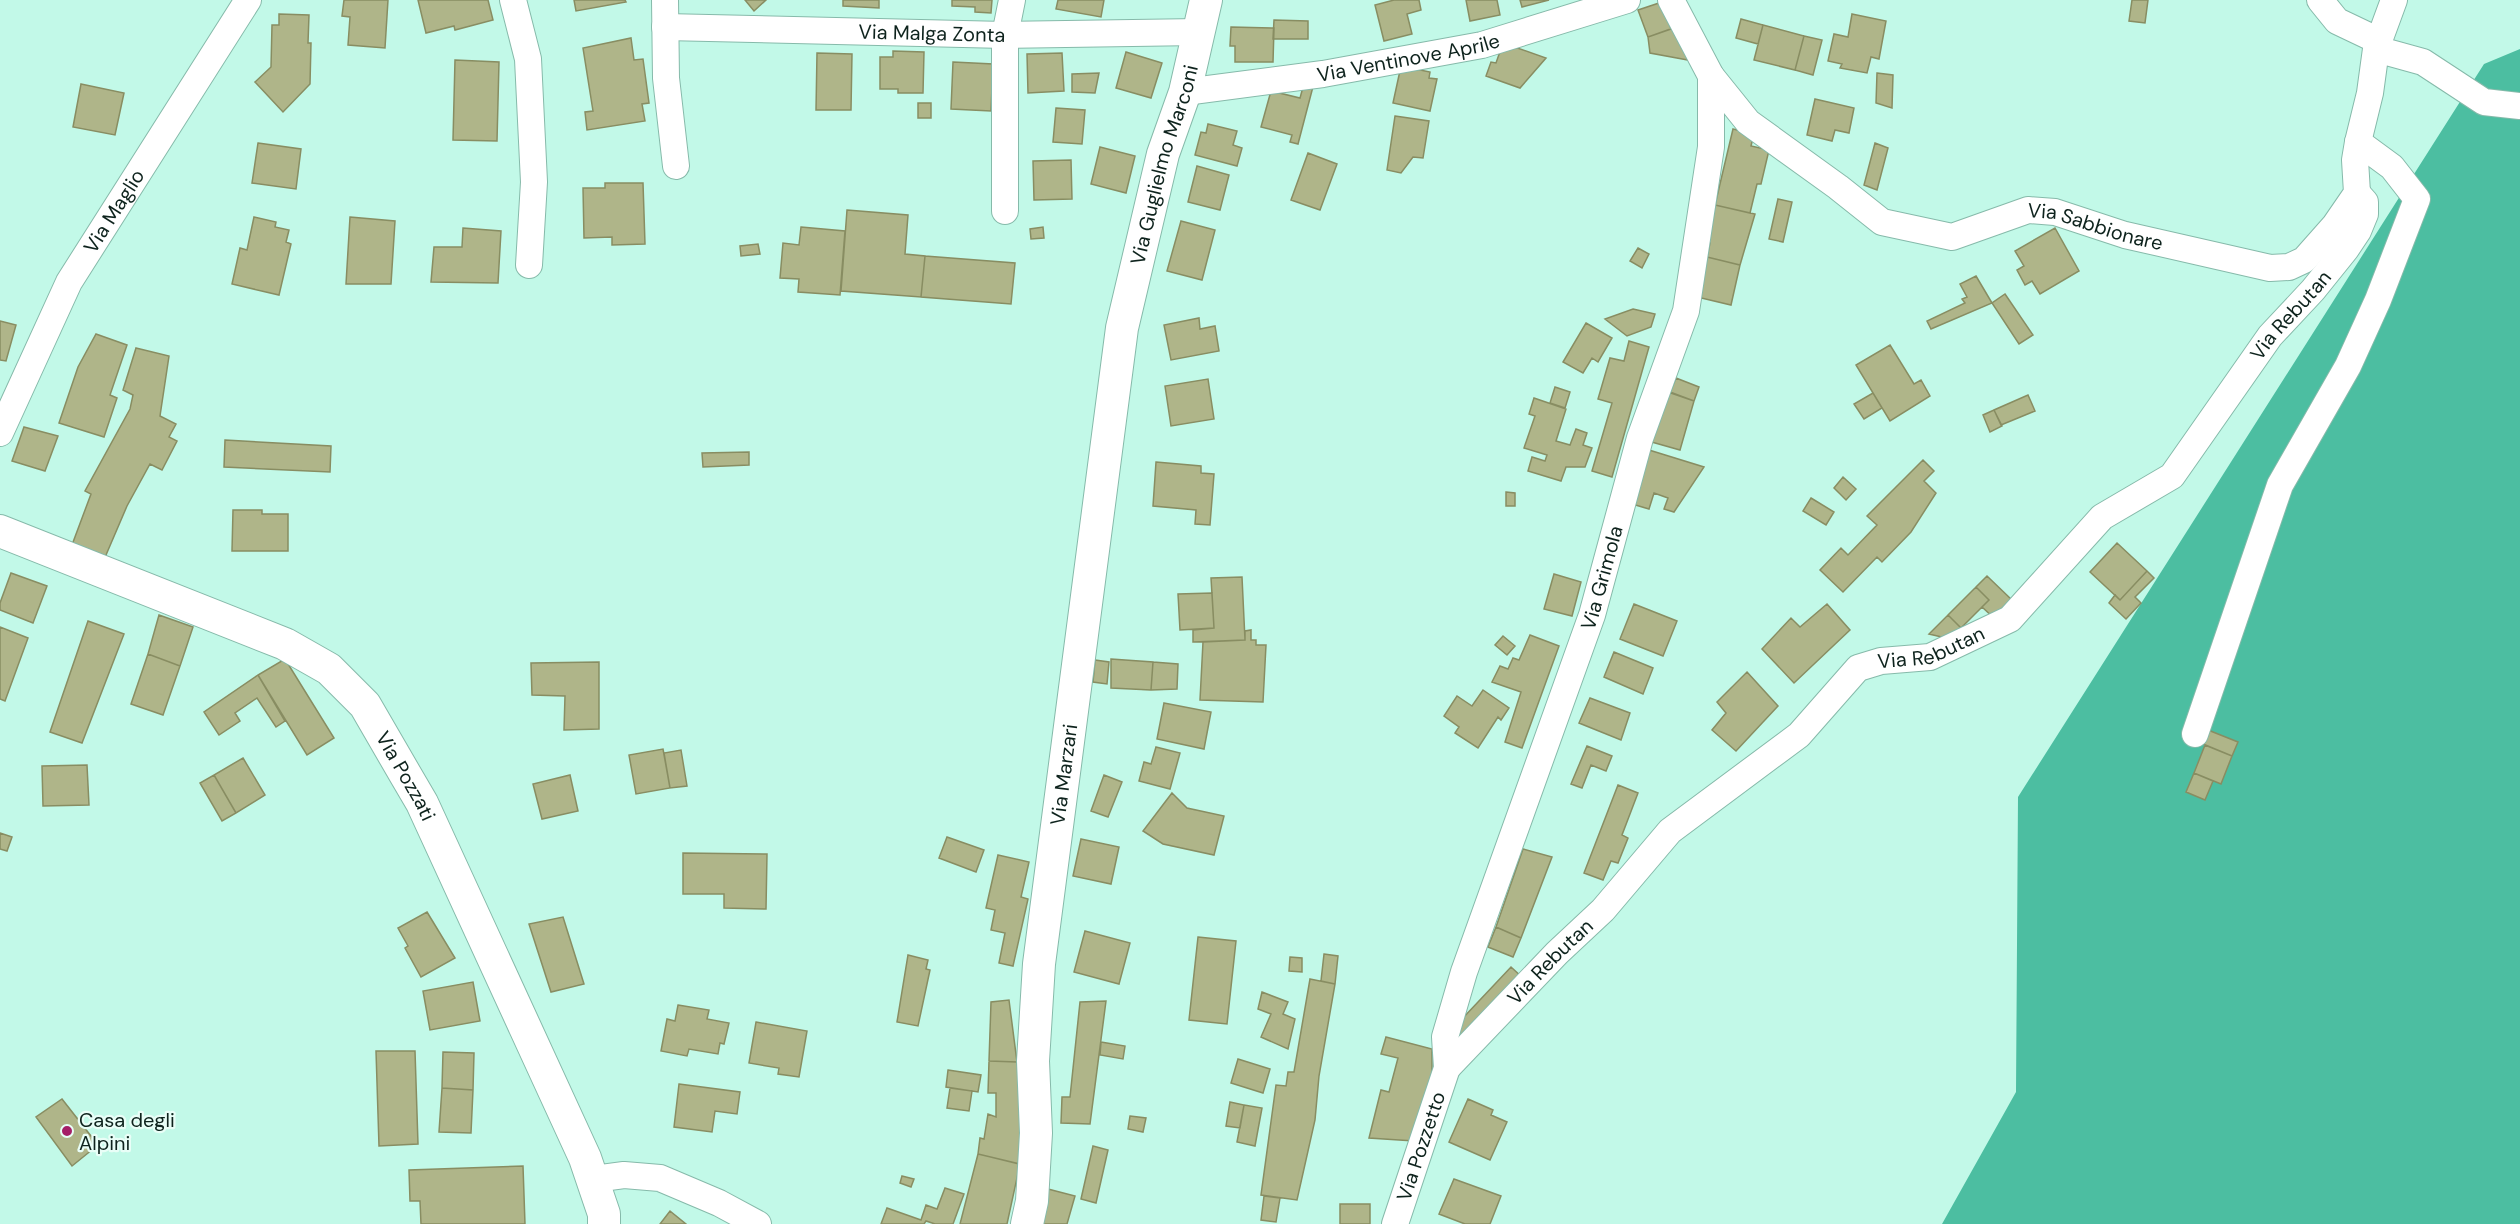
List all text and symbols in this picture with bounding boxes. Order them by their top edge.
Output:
street label: Via Malga Zonta [858,19,1006,48]
street label: Via Ventinove Aprile [1315,27,1503,88]
street label: Via Guglielmo Marconi [1124,62,1204,267]
street label: Via Maglio [78,164,150,258]
street label: Via Sabbionare [2027,197,2165,256]
street label: Via Rebutan [2244,265,2337,365]
street label: Via Grimola [1575,523,1629,633]
street label: Via Rebutan [1876,620,1989,674]
street label: Via Marzari [1044,722,1083,827]
street label: Via Pozzati [370,727,441,825]
street label: Via Rebutan [1501,913,1598,1010]
street label: Via Pozzetto [1391,1088,1451,1204]
place label: Casa degli Alpini [79,1107,175,1156]
marker: Casa degli Alpini [60,1124,74,1138]

